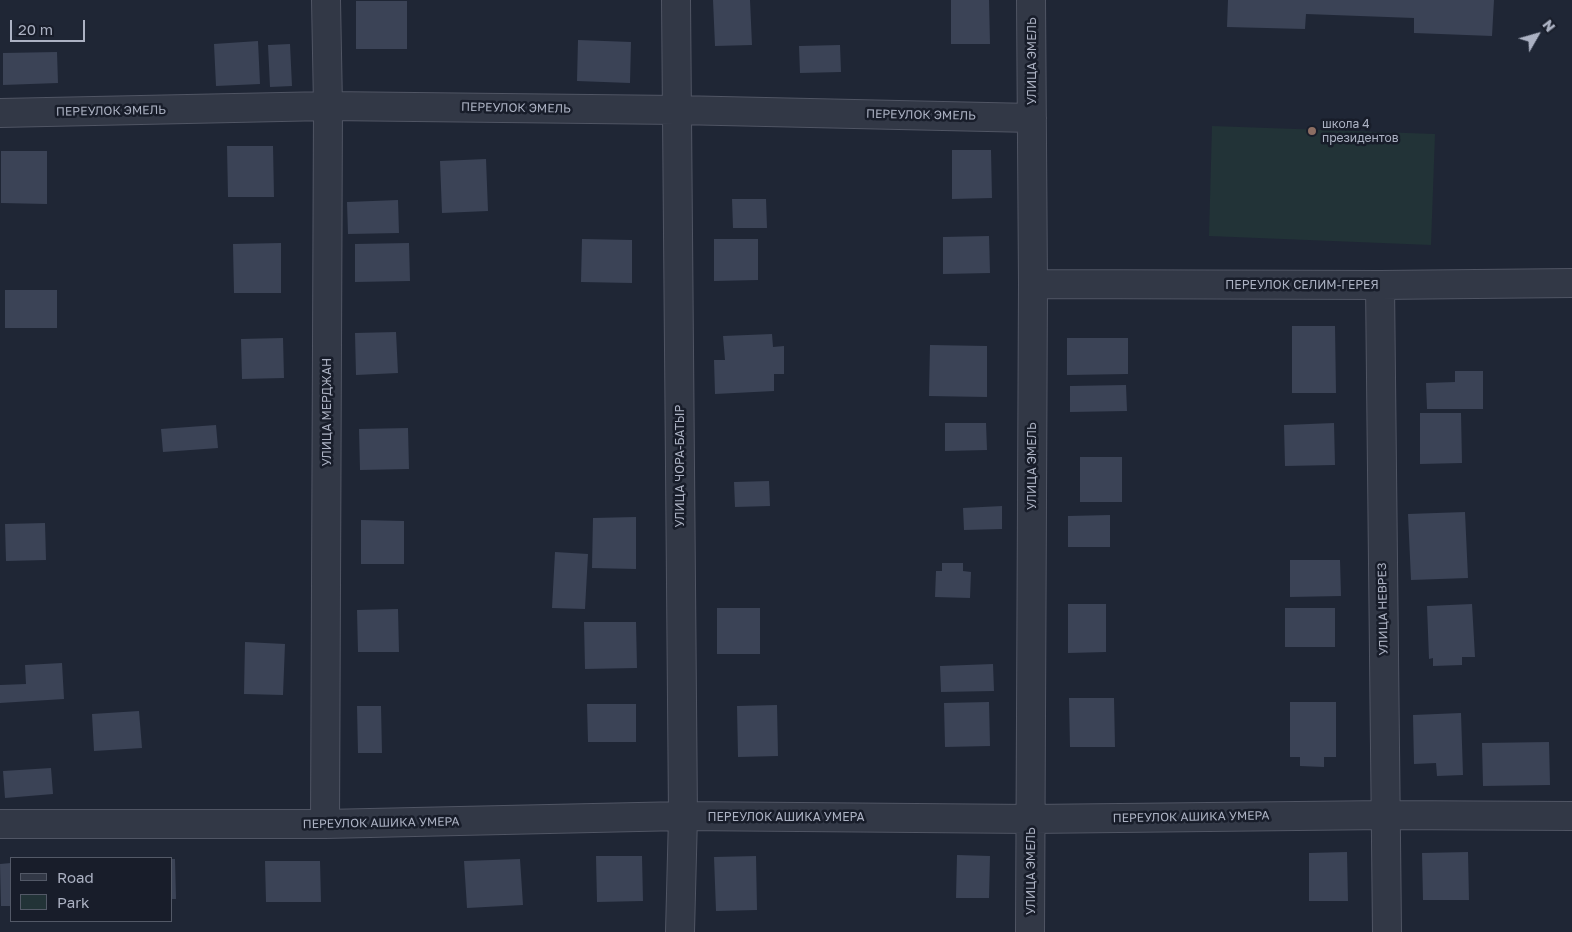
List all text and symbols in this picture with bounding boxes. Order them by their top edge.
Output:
scale bar [12,10,88,42]
north arrow [1512,10,1562,60]
text: N [1539,16,1559,35]
street label: УЛИЦА ЭМЕЛЬ [1025,17,1039,105]
text: 20 m [18,20,53,38]
street label: ПЕРЕУЛОК ЭМЕЛЬ [461,100,571,116]
street label: ПЕРЕУЛОК ЭМЕЛЬ [56,103,166,119]
street label: ПЕРЕУЛОК ЭМЕЛЬ [866,107,976,123]
place label: школа 4 президентов [1322,117,1398,145]
marker: школа 4 президентов [1306,125,1318,137]
street label: ПЕРЕУЛОК СЕЛИМ-ГЕРЕЯ [1225,278,1379,292]
street label: УЛИЦА МЕРДЖАН [320,358,334,466]
street label: УЛИЦА ЧОРА-БАТЫР [673,405,687,527]
street label: УЛИЦА ЭМЕЛЬ [1025,422,1039,510]
street label: УЛИЦА НЕВРЕЗ [1375,562,1391,656]
street label: ПЕРЕУЛОК АШИКА УМЕРА [1112,808,1270,826]
street label: ПЕРЕУЛОК АШИКА УМЕРА [708,810,864,824]
street label: ПЕРЕУЛОК АШИКА УМЕРА [302,814,460,832]
street label: УЛИЦА ЭМЕЛЬ [1024,827,1038,915]
legend [10,857,172,922]
text: Road [57,868,94,886]
text: Park [57,893,89,911]

